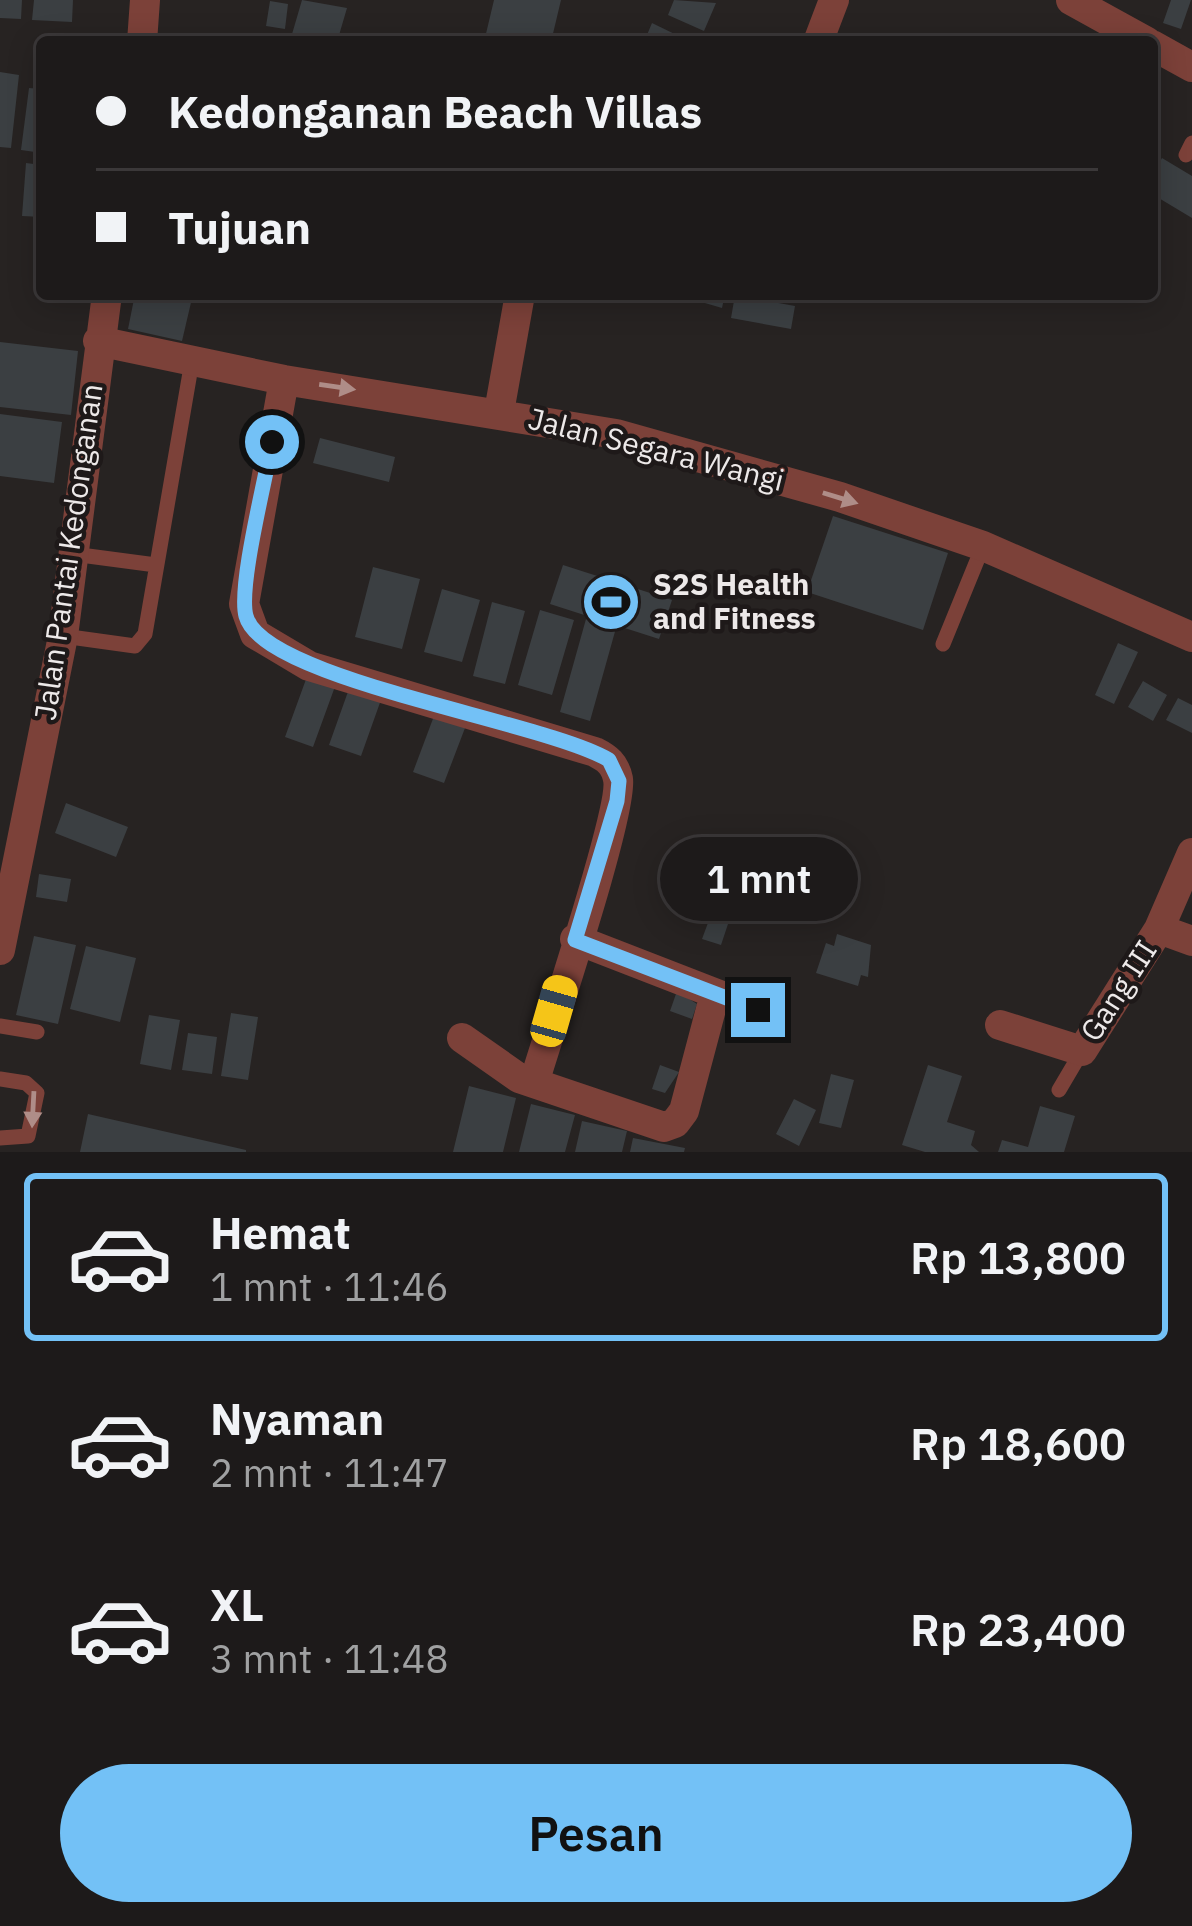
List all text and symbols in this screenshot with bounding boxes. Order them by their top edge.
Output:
text: Kedonganan Beach Villas [168,82,702,140]
text: Tujuan [168,198,311,256]
one-way arrow [319,378,356,397]
street label: Jalan Pantai Kedonganan [25,381,110,723]
street label: Jalan Segara Wangi [524,398,788,499]
route start [245,415,299,469]
one-way arrow [822,490,859,508]
place label: S2S Health and Fitness [653,564,816,637]
sports icon: S2S Health and Fitness [580,571,642,633]
callout: 1 mnt [659,836,857,920]
text: 1 mnt [707,853,811,904]
street label: Gang III [1071,932,1165,1048]
car [527,971,581,1051]
route end [731,983,785,1037]
one-way arrow [23,1091,42,1129]
icon: car [66,1203,174,1311]
text: Hemat [210,1203,351,1261]
text: Rp 13,800 [910,1228,1126,1286]
text: 1 mnt · 11:46 [210,1261,449,1312]
icon: car [66,1389,174,1497]
text: Nyaman [210,1389,384,1447]
text: Rp 18,600 [910,1414,1126,1472]
text: 2 mnt · 11:47 [210,1447,449,1498]
icon: car [66,1575,174,1683]
text: XL [210,1575,264,1633]
text: Rp 23,400 [910,1600,1126,1658]
text: 3 mnt · 11:48 [210,1633,449,1684]
button: Pesan [60,1764,1132,1902]

